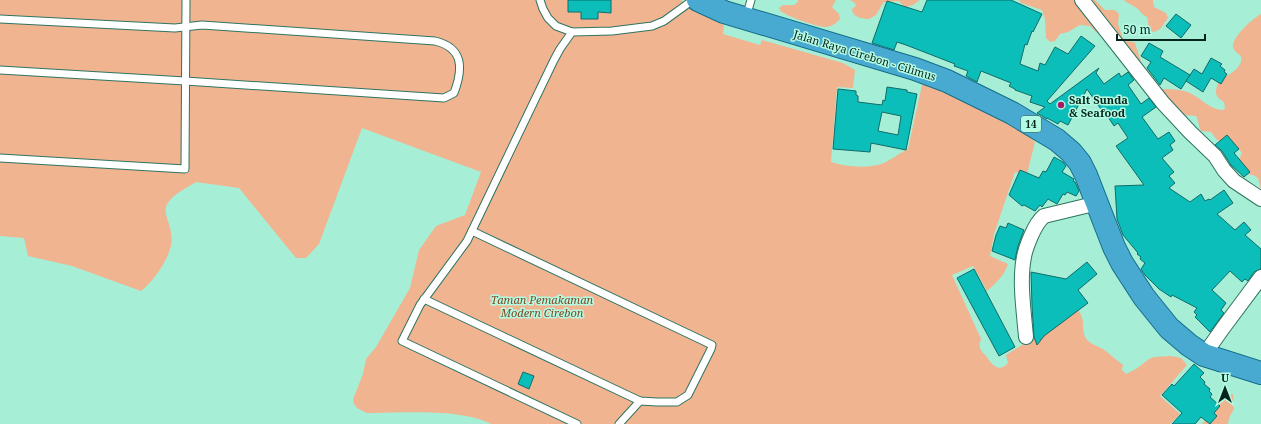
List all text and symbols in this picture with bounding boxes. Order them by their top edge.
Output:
scale bar [1117,16,1205,42]
text: 50 m [1123,21,1151,38]
street label: Jalan Raya Cirebon - Cilimus [791,26,938,84]
place label: Salt Sunda & Seafood [1069,92,1128,120]
marker: Salt Sunda & Seafood [1056,100,1066,110]
road number: 14 [1021,116,1041,132]
park label: Taman Pemakaman Modern Cirebon [491,292,594,320]
north arrow [1205,368,1245,408]
text: U [1221,370,1230,385]

